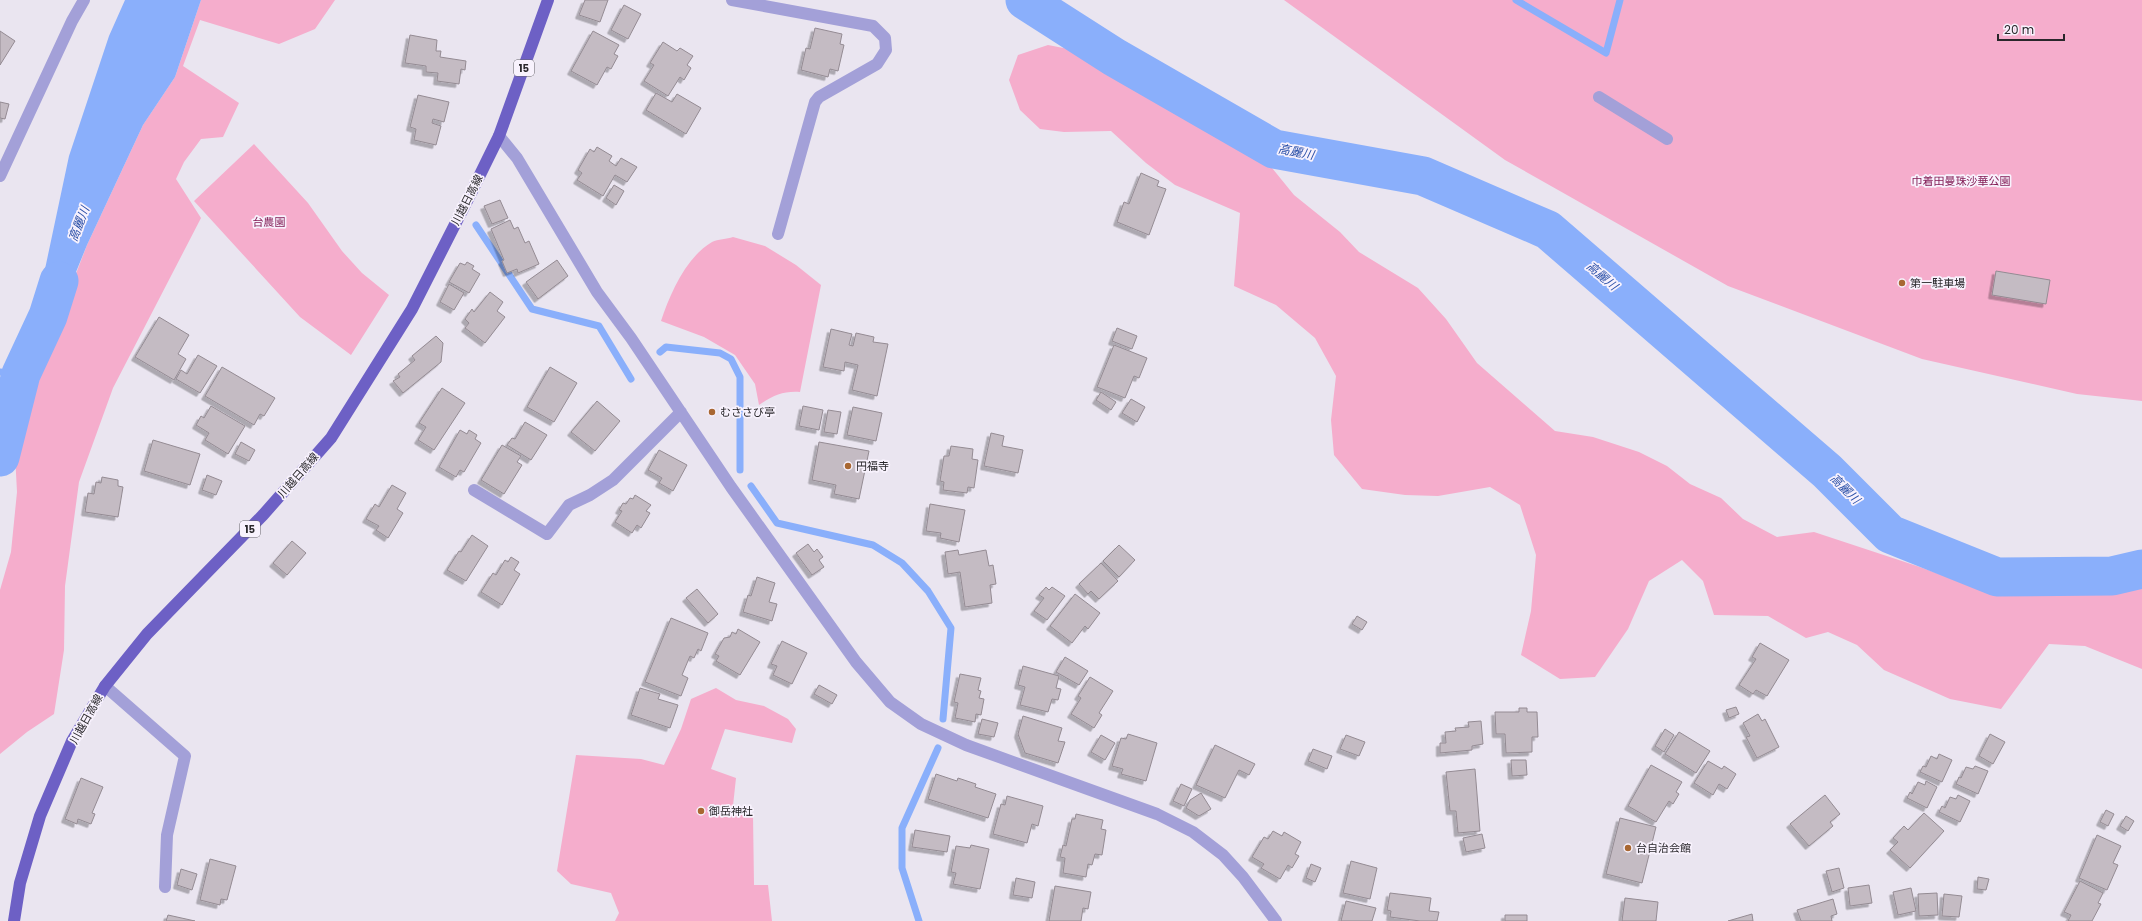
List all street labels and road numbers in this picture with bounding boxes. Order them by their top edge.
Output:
road number: 15 [514,60,534,76]
street label: 川越日高線 [447,172,487,228]
street label: 川越日高線 [274,449,322,501]
road number: 15 [240,521,260,537]
street label: 川越日高線 [66,691,106,747]

